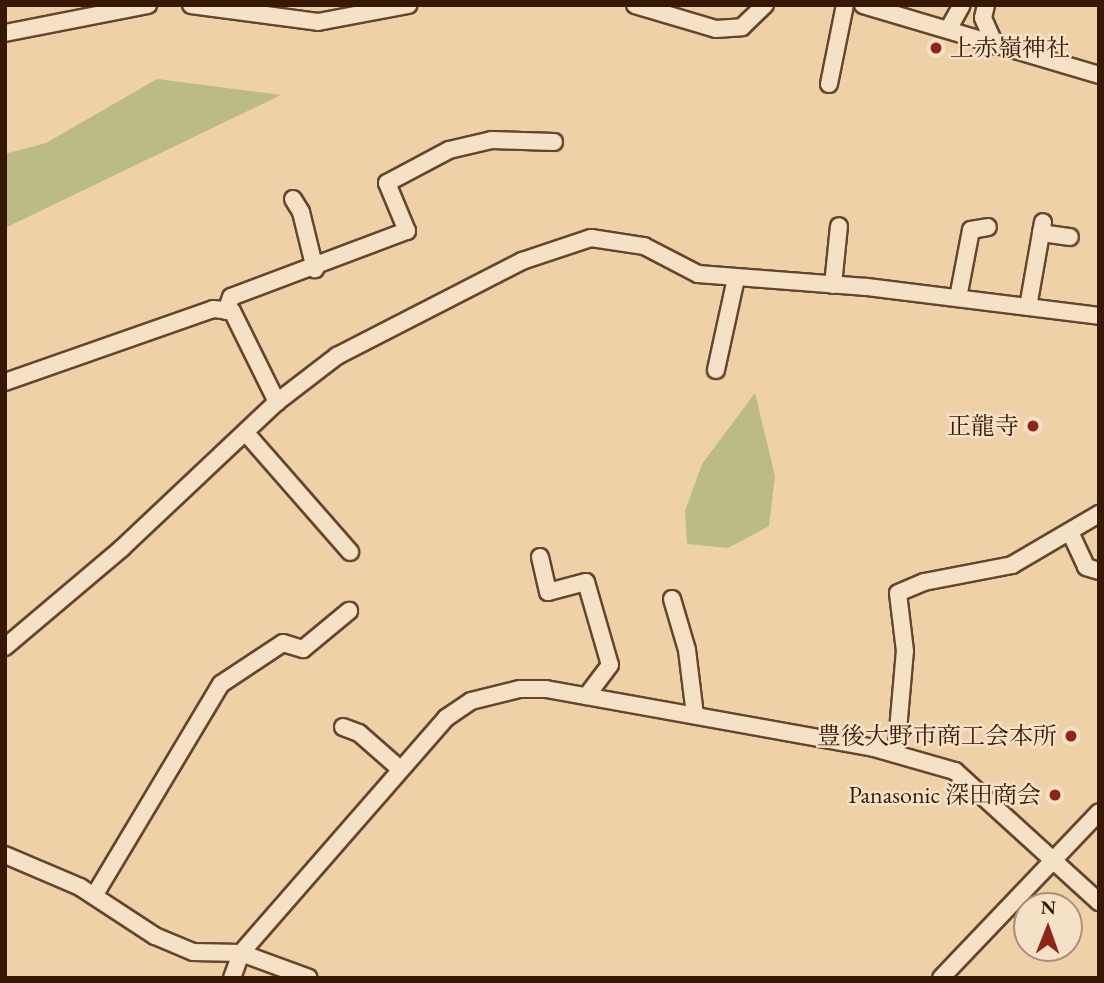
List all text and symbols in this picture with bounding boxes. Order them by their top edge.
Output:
place label: 上赤嶺神社 [950,34,1070,62]
marker: 上赤嶺神社 [928,40,944,56]
place label: 正龍寺 [947,412,1019,440]
marker: 正龍寺 [1025,418,1041,434]
place label: 豊後大野市商工会本所 [817,722,1057,750]
marker: 豊後大野市商工会本所 [1063,728,1079,744]
place label: Panasonic 深田商会 [848,781,1041,809]
marker: Panasonic 深田商会 [1047,787,1063,803]
north arrow [1013,892,1083,962]
text: N [1040,895,1056,920]

